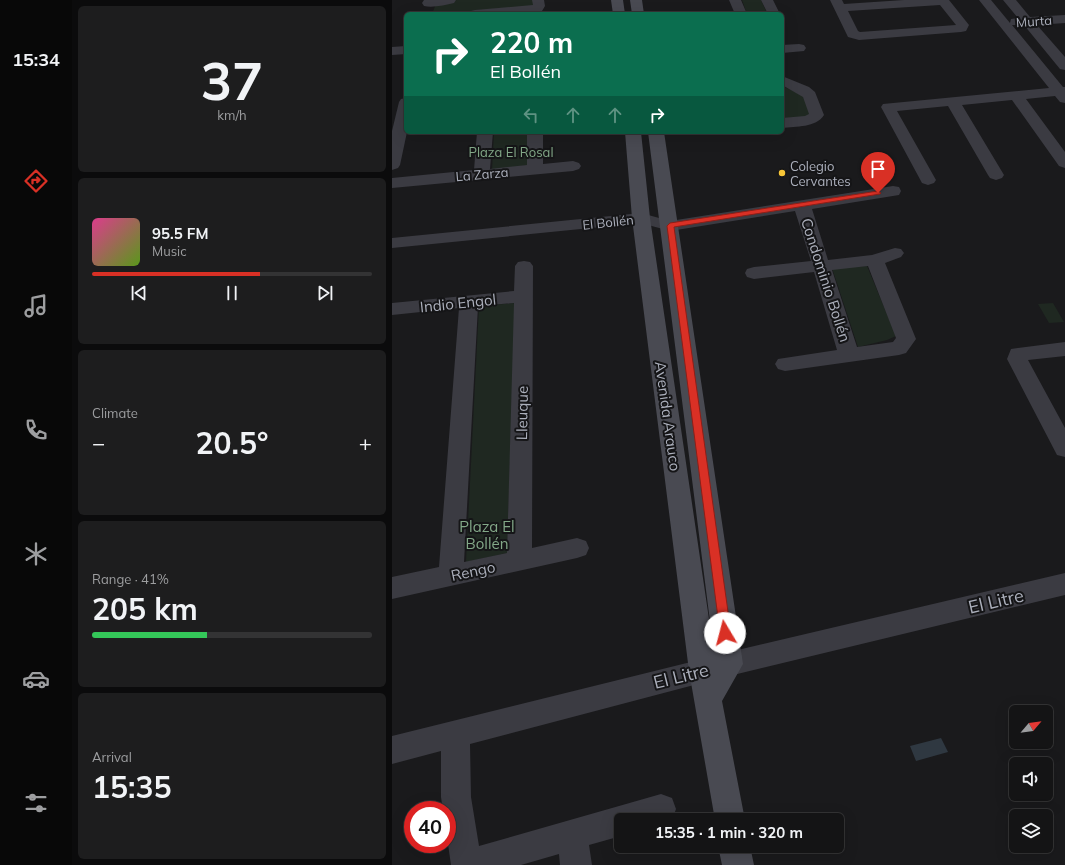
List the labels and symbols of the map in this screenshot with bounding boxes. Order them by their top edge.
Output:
street label: Murta [1015,12,1053,30]
park label: Plaza El Rosal [469,144,553,160]
pin [861,152,895,193]
place label: Colegio Cervantes [790,158,851,189]
street label: La Zarza [455,164,509,184]
marker: Colegio Cervantes [777,168,787,178]
street label: El Bollén [582,211,634,233]
street label: Condominio Bollén [797,216,855,344]
street label: Indio Engol [419,290,497,316]
street label: Avenida Arauco [651,360,685,472]
street label: Lleuque [512,386,532,440]
park label: Plaza El Bollén [459,517,515,553]
street label: Rengo [449,557,497,585]
street label: El Litre [966,583,1026,619]
position arrow [704,612,746,654]
street label: El Litre [651,658,711,694]
north arrow [1009,705,1053,749]
speed limit sign: 40 [404,801,456,853]

